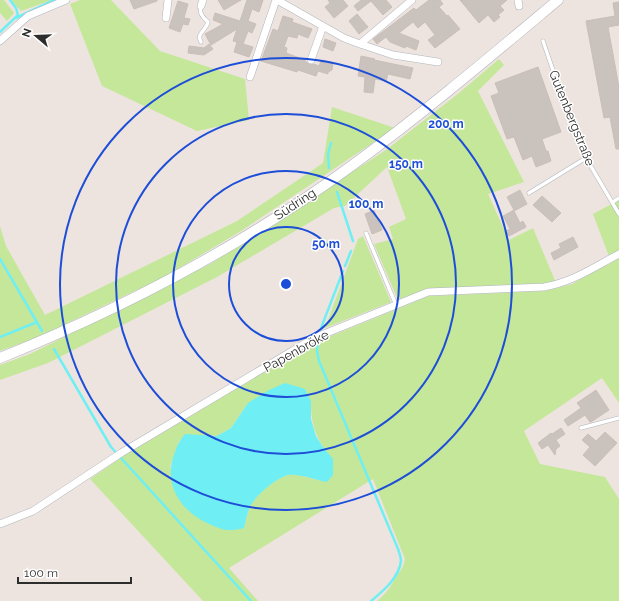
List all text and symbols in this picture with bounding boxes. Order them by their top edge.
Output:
north arrow [16,16,56,56]
text: N [20,27,35,39]
street label: Gutenbergstraße [546,68,598,168]
text: 200 m [428,117,464,131]
text: 150 m [389,157,423,171]
street label: Südring [271,185,319,223]
text: 100 m [349,197,383,211]
text: 50 m [312,237,340,251]
centre of rings [279,277,293,291]
street label: Papenbröke [261,327,332,375]
scale bar [18,559,131,585]
text: 100 m [24,566,58,580]

